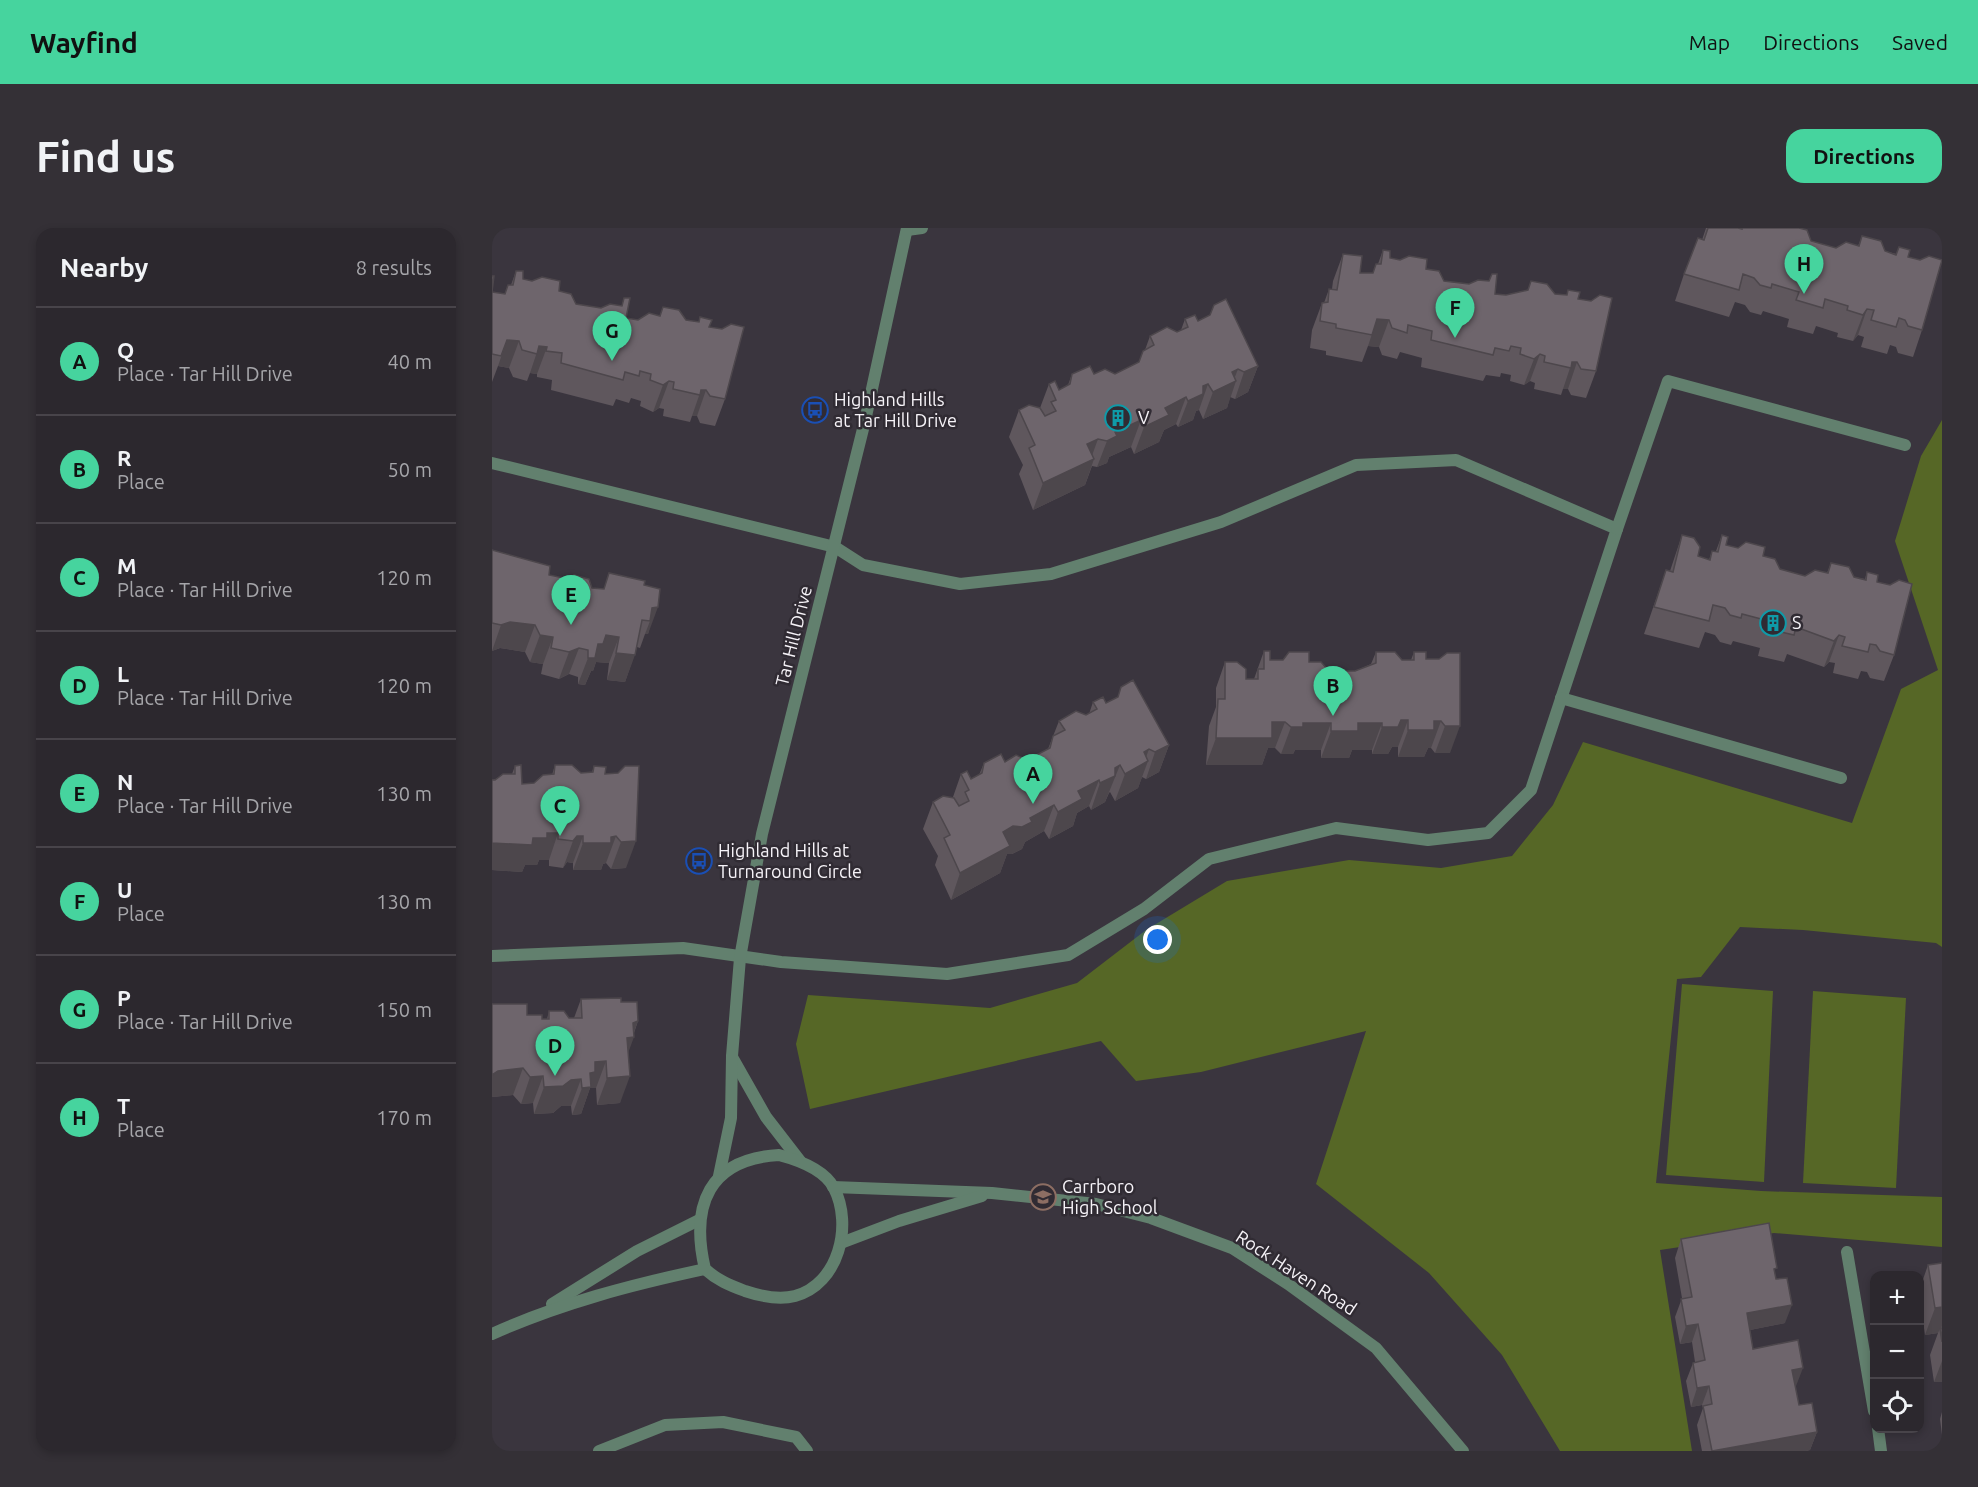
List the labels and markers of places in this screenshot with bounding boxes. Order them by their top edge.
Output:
pin: H [1784,244,1824,294]
pin: F [1436,288,1474,338]
pin: G [592,312,632,361]
place label: Highland Hills at Tar Hill Drive [834,389,957,430]
bus stop icon: Highland Hills at Tar Hill Drive [800,395,830,425]
building icon: V [1103,403,1133,433]
place label: V [1138,407,1150,427]
pin: E [552,576,590,625]
building icon: S [1758,608,1788,638]
place label: S [1792,612,1801,632]
pin: B [1314,666,1352,716]
pin: A [1014,754,1052,804]
pin: C [540,786,580,836]
place label: Highland Hills at Turnaround Circle [718,840,862,881]
bus stop icon: Highland Hills at Turnaround Circle [684,846,714,876]
pin: D [536,1026,574,1076]
place label: Carrboro High School [1062,1176,1158,1217]
school or university icon: Carrboro High School [1028,1182,1058,1212]

